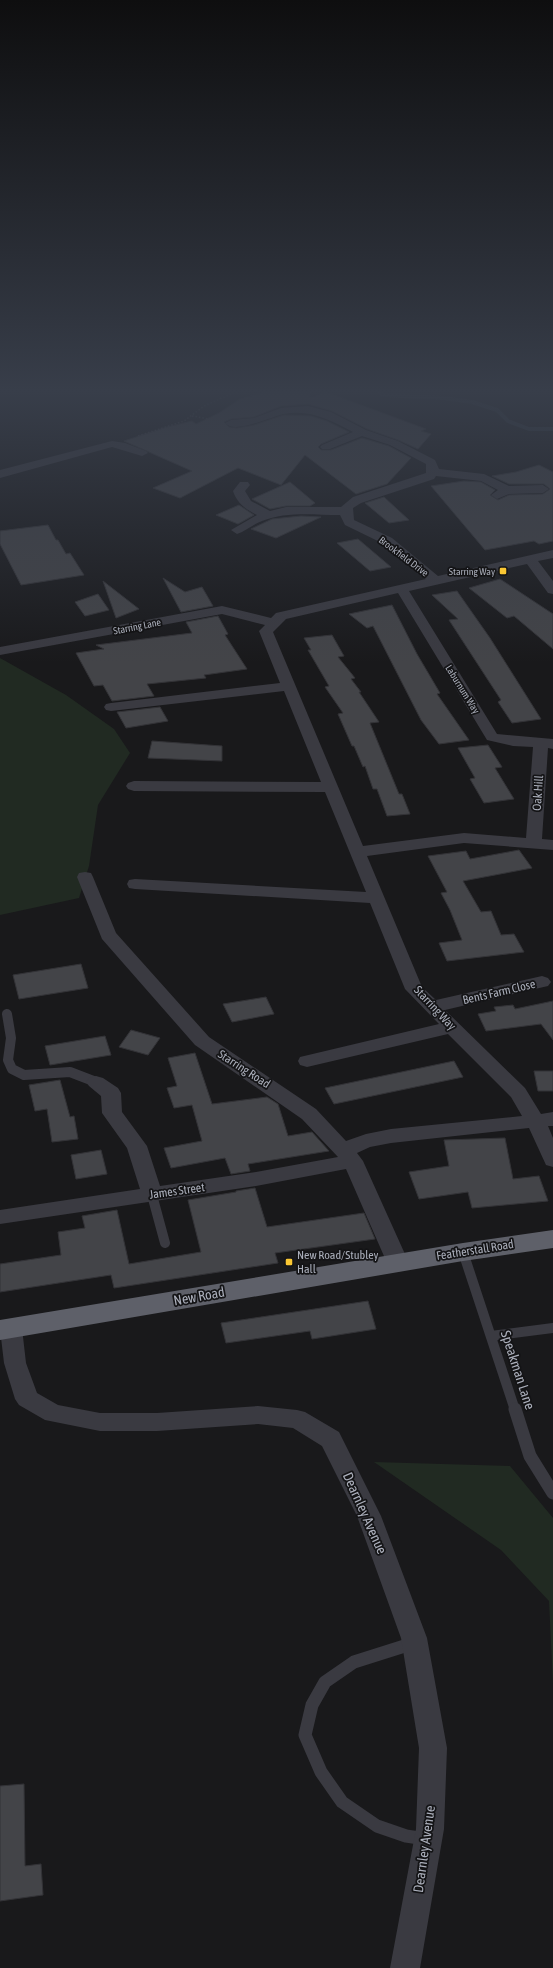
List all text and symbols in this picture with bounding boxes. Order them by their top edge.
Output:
street label: Brookfield Drive [377,534,431,579]
place label: Starring Way [449,566,495,577]
marker: Starring Way [498,566,508,576]
street label: Starring Lane [112,616,162,637]
street label: Laburnum Way [443,663,482,716]
street label: Oak Hill [530,774,546,811]
street label: Bents Farm Close [461,977,537,1007]
street label: Starring Way [411,983,459,1033]
street label: Starring Road [215,1047,273,1091]
street label: James Street [148,1180,206,1202]
street label: Featherstall Road [435,1237,515,1263]
place label: New Road/Stubley Hall [297,1248,379,1276]
marker: New Road/Stubley Hall [284,1257,294,1267]
street label: New Road [172,1284,226,1308]
street label: Speakman Lane [498,1329,538,1411]
street label: Dearnley Avenue [340,1470,390,1556]
street label: Dearnley Avenue [410,1804,438,1894]

